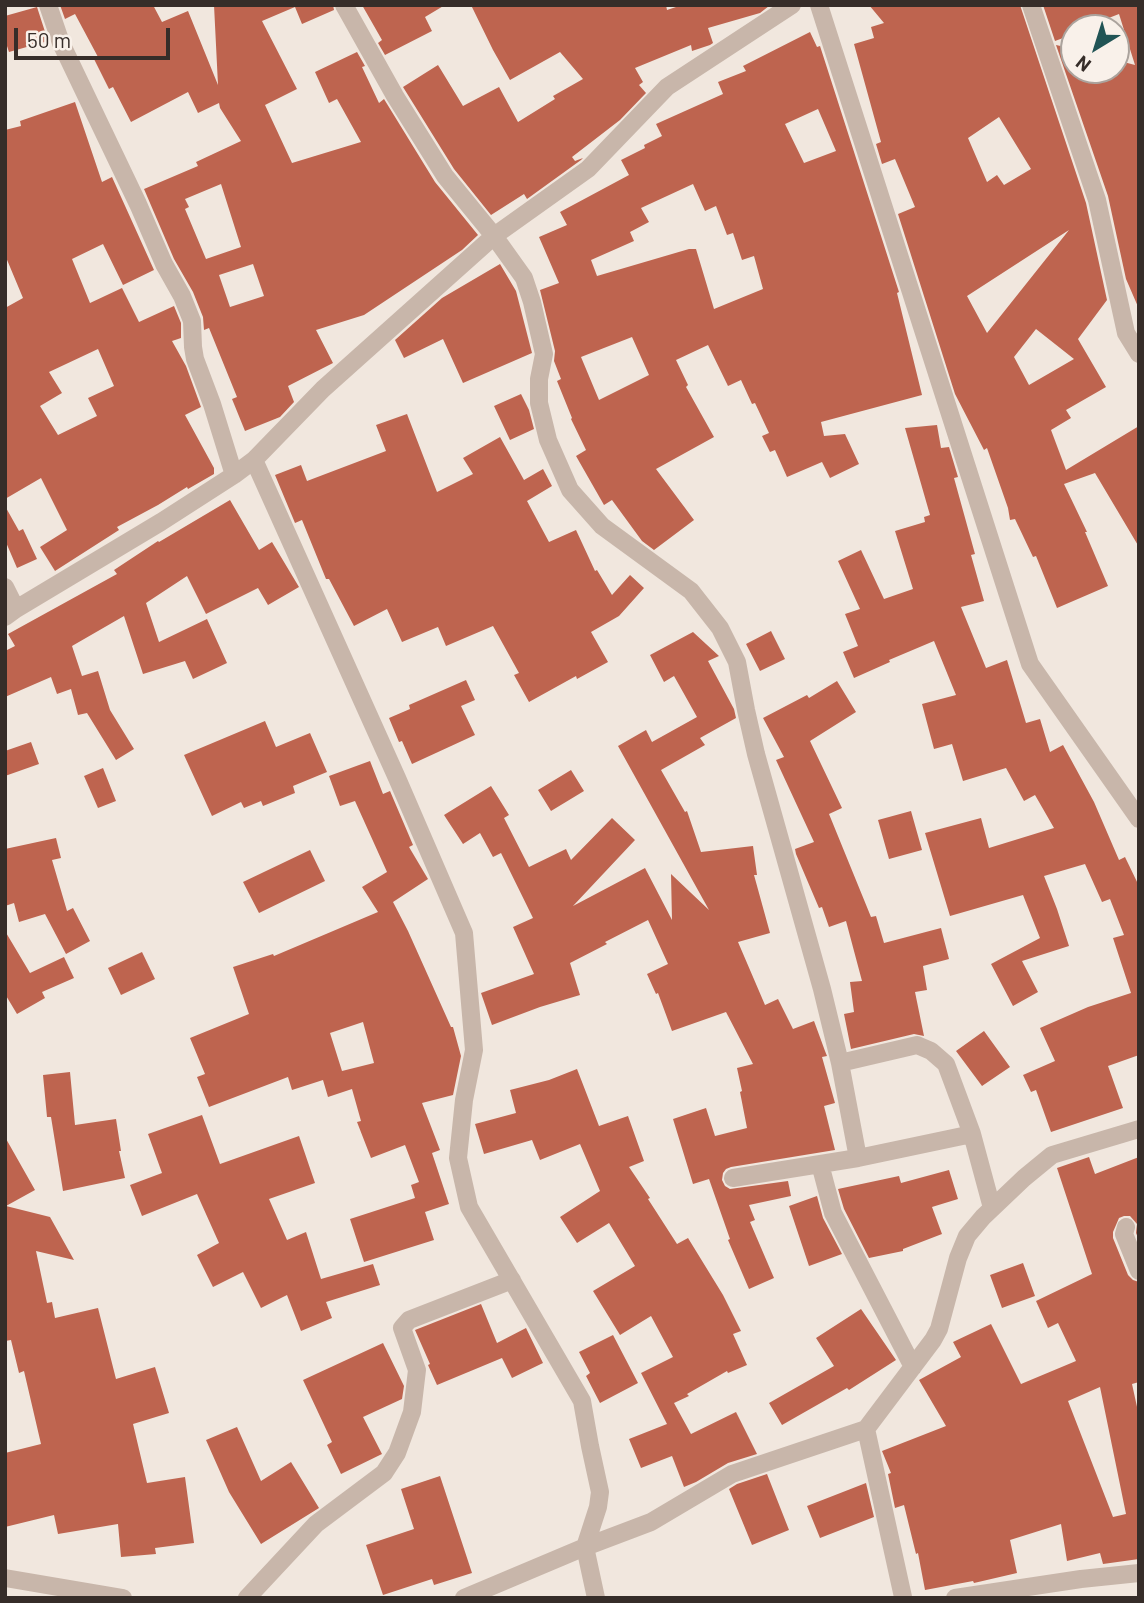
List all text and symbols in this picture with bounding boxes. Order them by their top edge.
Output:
scale bar [18,14,173,58]
north arrow [1060,14,1130,84]
text: 50 m [27,27,71,52]
text: N [1071,51,1095,77]

